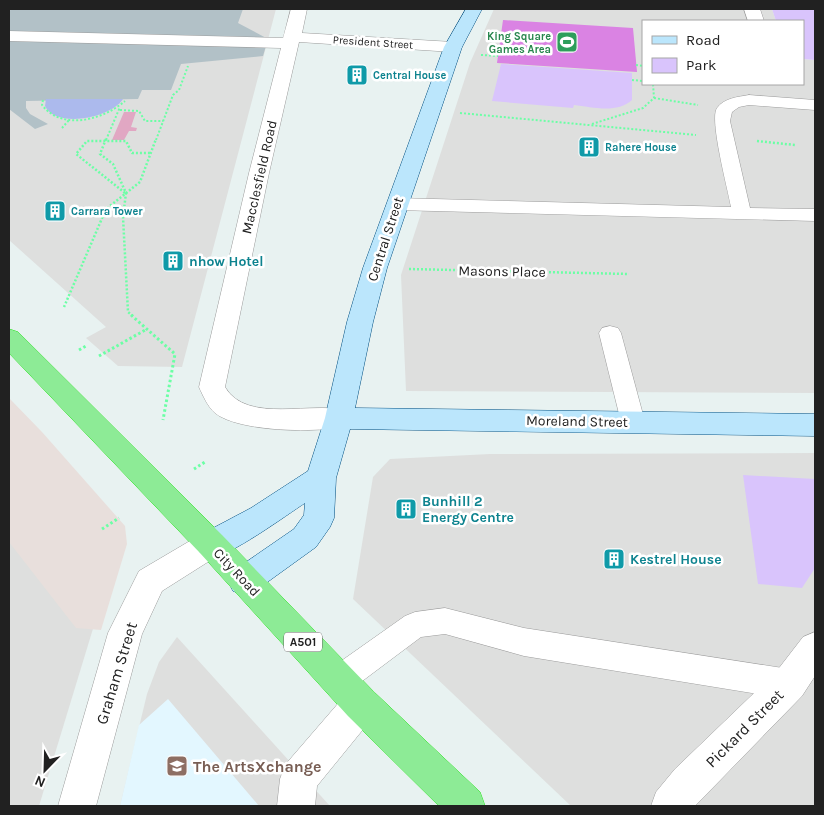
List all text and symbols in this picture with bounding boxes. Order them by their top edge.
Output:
legend [642,20,804,85]
place label: King Square Games Area [487,30,551,56]
sports icon: King Square Games Area [555,30,579,54]
text: Road [686,31,721,49]
street label: President Street [332,33,414,52]
text: Park [686,56,716,74]
building icon: Central House [345,63,369,87]
place label: Central House [373,69,447,82]
street label: Macclesfield Road [238,118,281,236]
building icon: Rahere House [577,135,601,159]
place label: Rahere House [605,141,677,154]
street label: Central Street [364,195,407,284]
building icon: Carrara Tower [43,199,67,223]
place label: Carrara Tower [71,205,143,218]
building icon: nhow Hotel [161,249,185,273]
place label: nhow Hotel [189,253,264,270]
street label: Masons Place [458,262,546,281]
street label: Moreland Street [526,412,628,431]
place label: Bunhill 2 Energy Centre [422,493,514,526]
building icon: Bunhill 2 Energy Centre [394,497,418,521]
street label: City Road [210,545,263,600]
building icon: Kestrel House [602,547,626,571]
place label: Kestrel House [630,551,722,568]
street label: Graham Street [92,620,141,727]
road number: A501 [284,632,322,652]
street label: Pickard Street [701,685,787,771]
north arrow [20,745,70,795]
school or university icon: The ArtsXchange [165,754,189,778]
place label: The ArtsXchange [193,757,322,776]
text: N [32,772,48,791]

